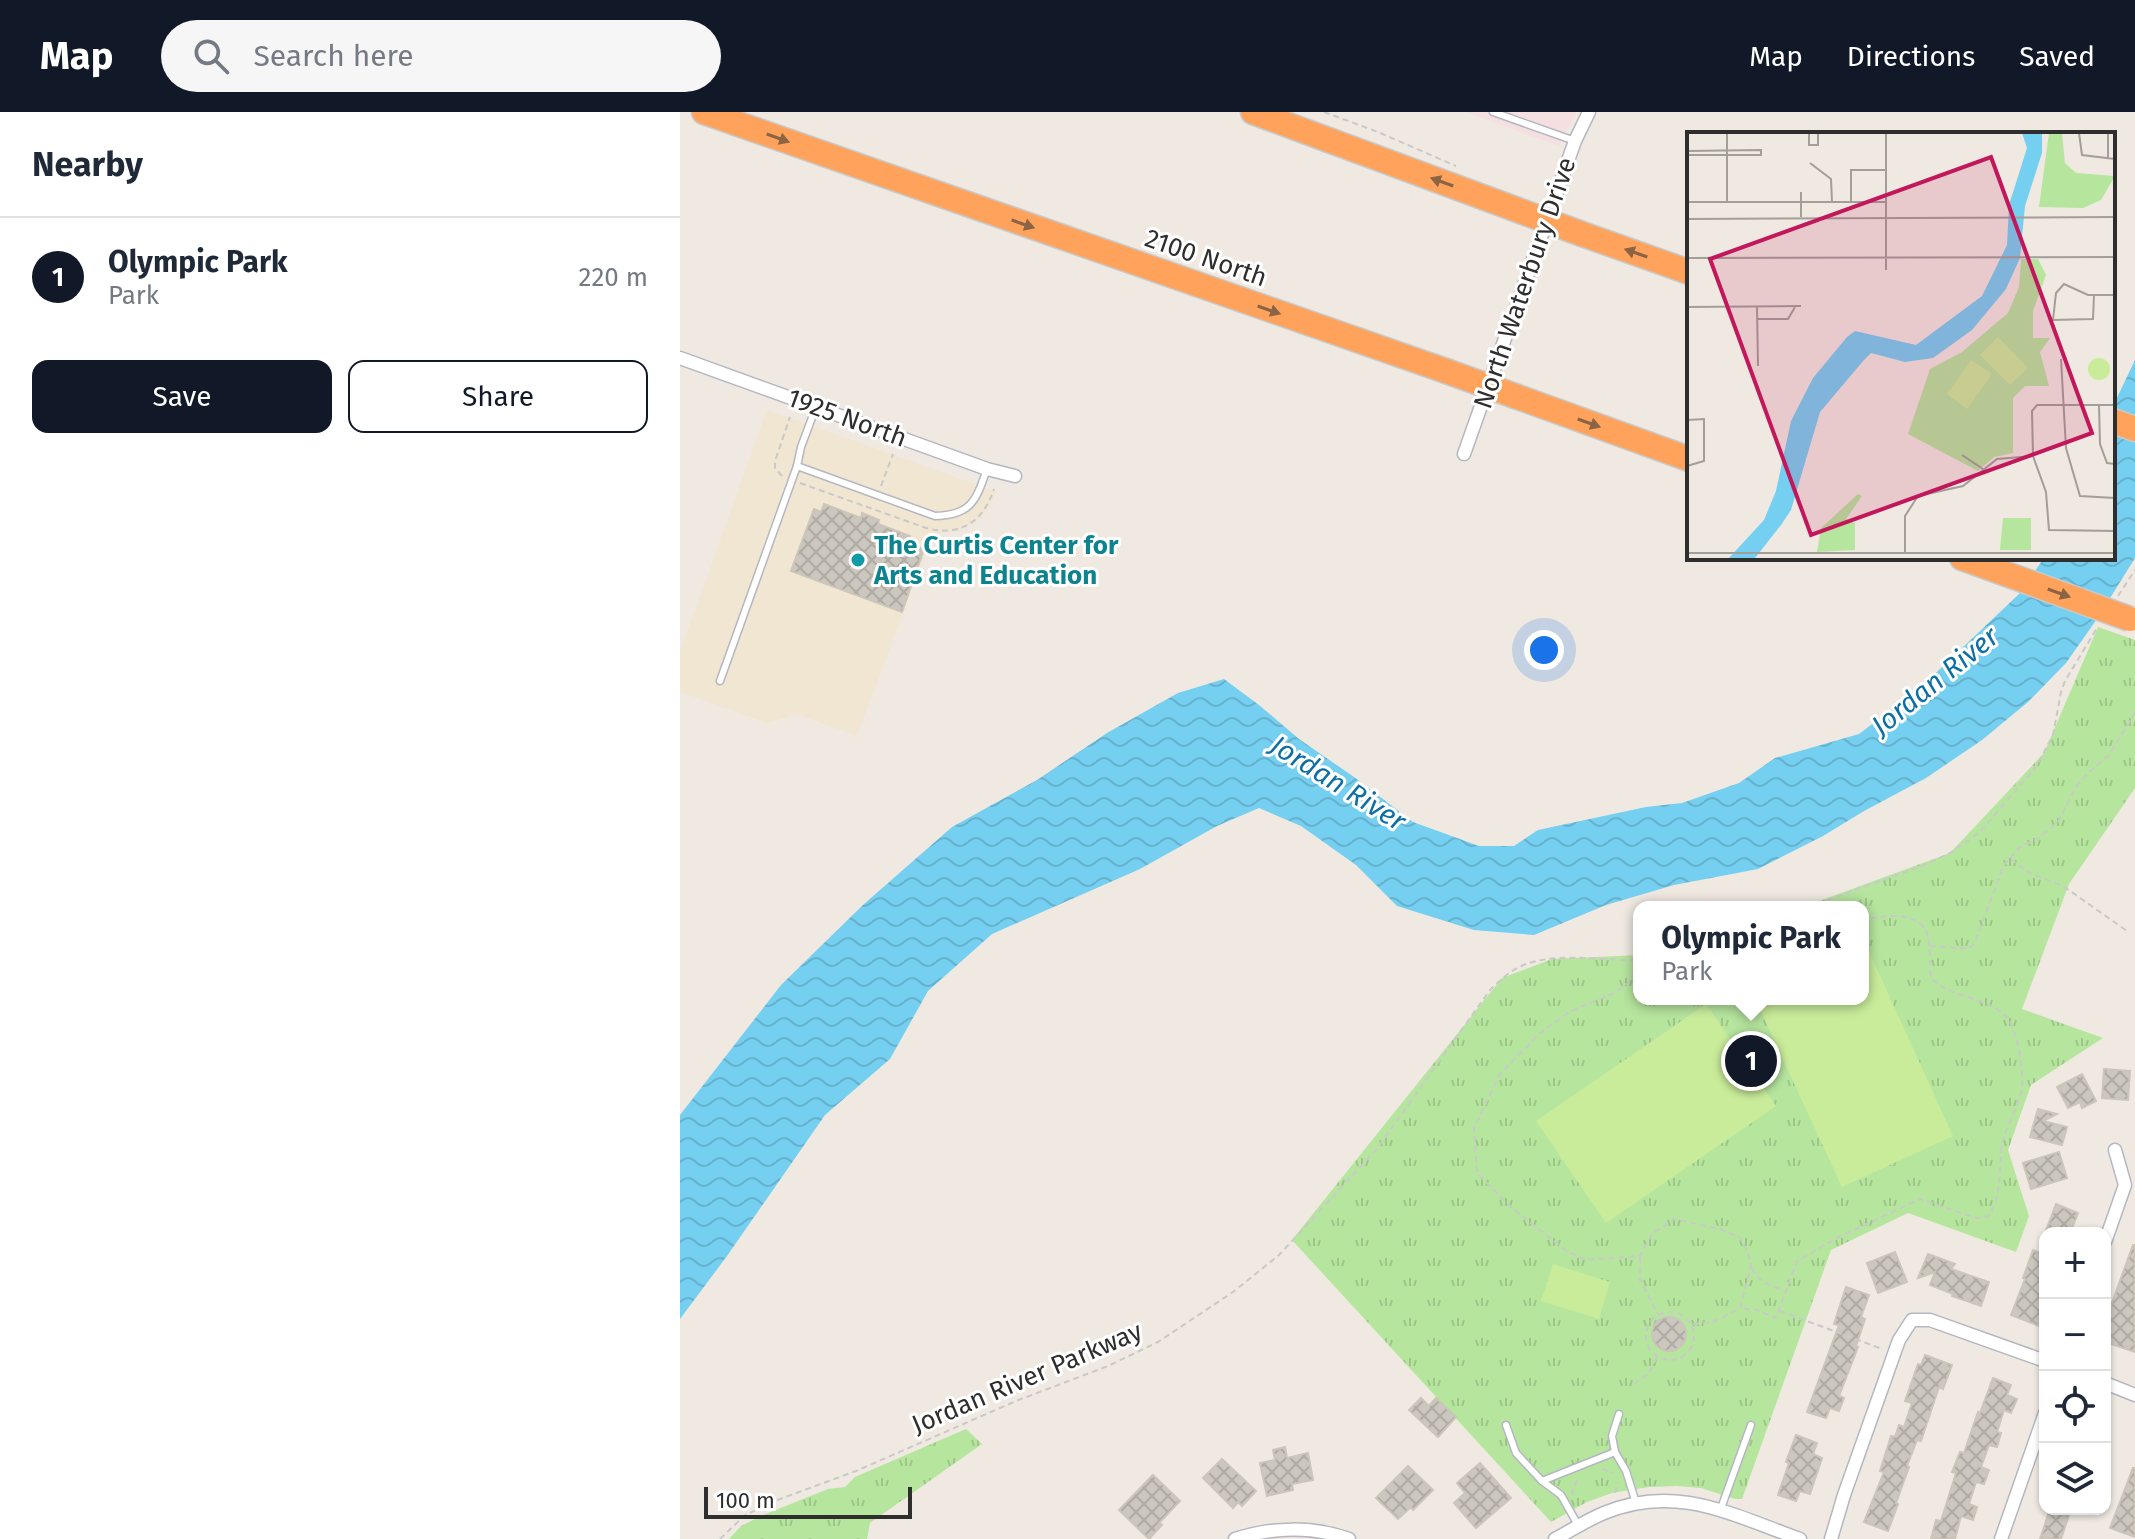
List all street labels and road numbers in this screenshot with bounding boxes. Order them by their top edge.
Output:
street label: North Waterbury Drive [1467,153,1583,413]
street label: 2100 North [1141,223,1271,293]
street label: 1925 North [783,382,911,454]
street label: Jordan River Parkway [907,1315,1147,1441]

